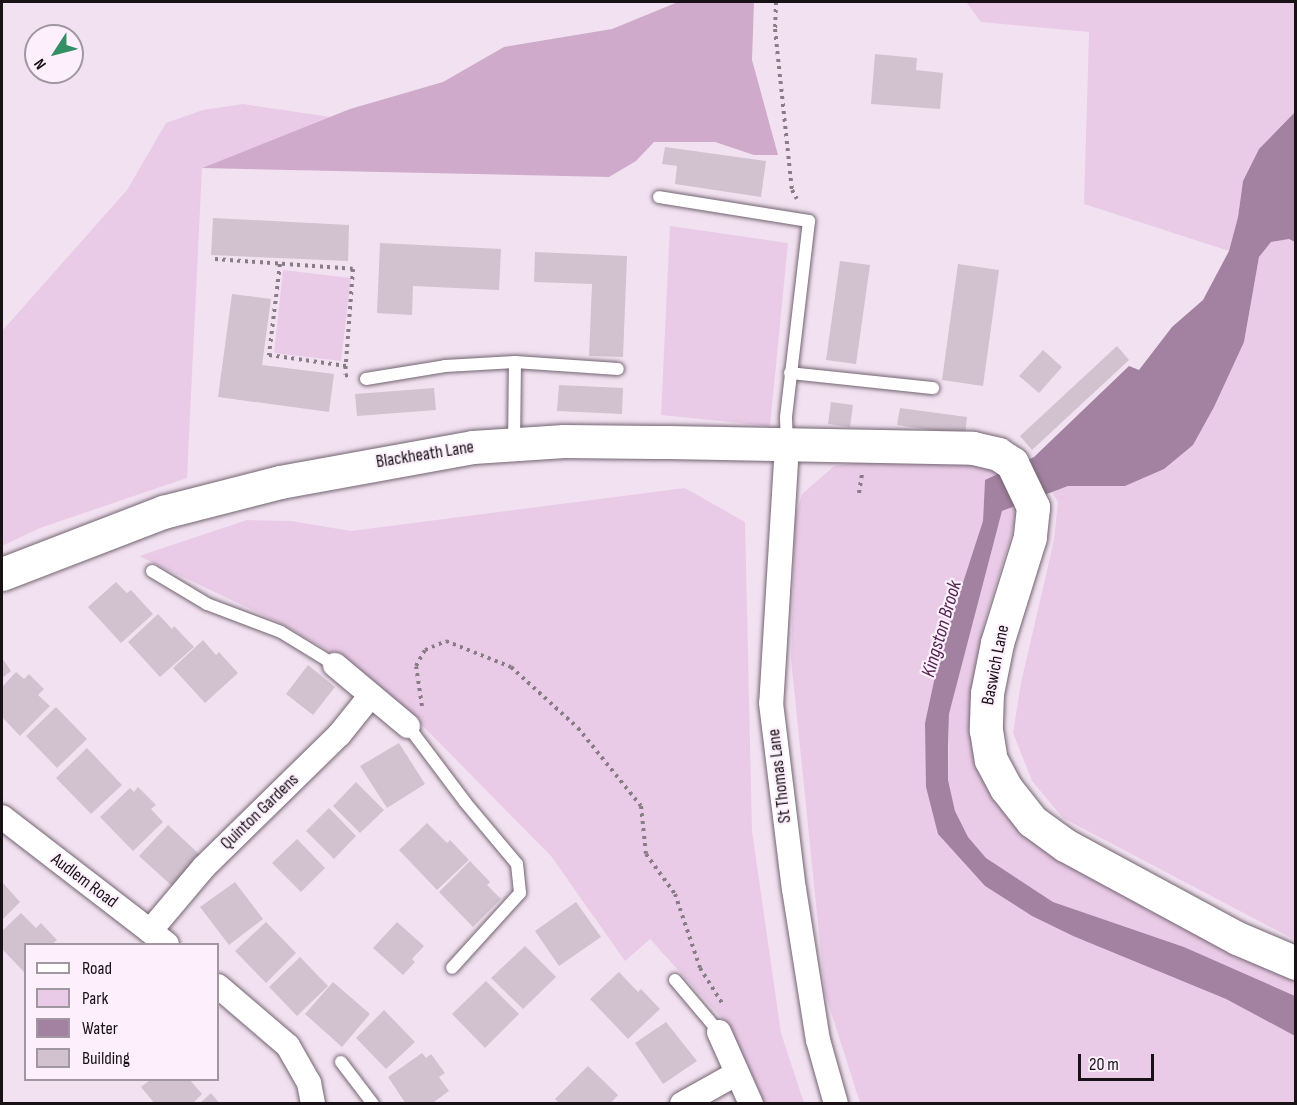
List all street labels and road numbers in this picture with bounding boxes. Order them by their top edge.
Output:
street label: Blackheath Lane [375,437,475,473]
street label: Baswich Lane [978,623,1014,707]
street label: St Thomas Lane [764,728,796,824]
street label: Quinton Gardens [216,769,304,855]
street label: Audlem Road [46,849,122,913]

